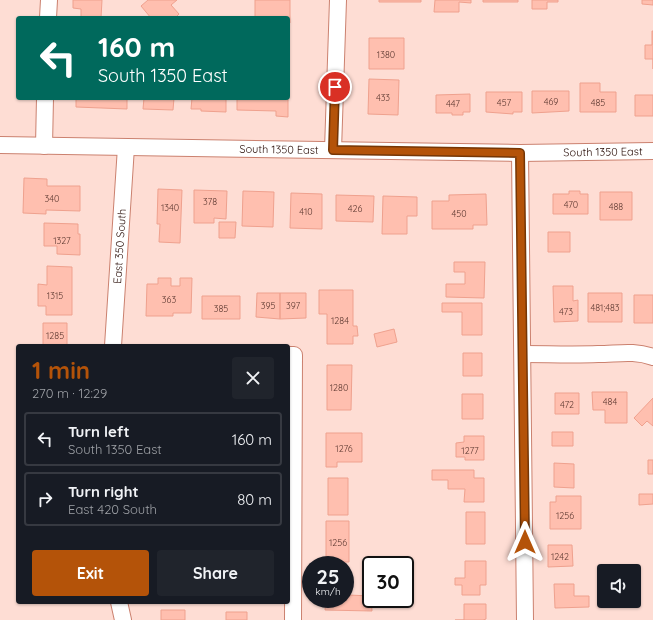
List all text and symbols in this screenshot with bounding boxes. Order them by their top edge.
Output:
text: 160 m [98,29,175,64]
icon: left [32,32,84,84]
house number: 1380 [377,49,395,60]
text: South 1350 East [98,64,228,87]
pin [318,70,352,104]
icon: arrive [324,76,346,98]
house number: 433 [376,92,390,103]
house number: 469 [544,96,558,107]
house number: 457 [497,97,512,108]
house number: 485 [591,97,605,108]
house number: 447 [446,98,460,109]
street label: South 1350 East [239,142,319,157]
street label: South 1350 East [563,144,643,159]
house number: 340 [45,193,59,204]
house number: 378 [203,196,217,207]
house number: 470 [564,199,578,210]
house number: 488 [609,201,623,212]
house number: 1340 [161,202,179,213]
house number: 426 [348,203,362,214]
house number: 410 [299,206,313,217]
street label: East 350 South [110,208,129,284]
house number: 450 [451,208,467,219]
house number: 1327 [53,235,71,246]
house number: 1315 [47,290,63,301]
house number: 363 [162,294,176,305]
house number: 395 [261,300,275,311]
house number: 397 [286,300,300,311]
house number: 481;483 [590,302,620,313]
house number: 385 [214,303,228,314]
house number: 473 [559,306,573,317]
house number: 1284 [331,315,349,326]
house number: 1285 [46,330,64,341]
text: 1 min [32,355,90,385]
button: close [232,357,274,399]
house number: 1280 [330,382,348,393]
text: 270 m · 12:29 [32,385,107,401]
house number: 484 [603,396,617,407]
house number: 472 [560,399,574,410]
text: Turn left [68,422,130,441]
icon: left [34,428,56,450]
text: 160 m [232,430,272,449]
text: South 1350 East [68,441,162,457]
house number: 1276 [335,443,353,454]
house number: 1277 [461,445,479,456]
text: Turn right [68,482,139,501]
icon: right [34,488,56,510]
text: 80 m [237,490,272,509]
text: East 420 South [68,501,157,517]
house number: 1256 [556,510,574,521]
position arrow [504,521,546,563]
house number: 1256 [329,537,347,548]
button: Exit [32,550,149,596]
button: Share [157,550,274,596]
house number: 1242 [551,551,569,562]
speed limit sign: 30 [362,556,414,608]
text: 25 [317,564,339,589]
map controls [597,564,641,608]
button: sound [597,564,641,608]
text: km/h [315,585,341,598]

